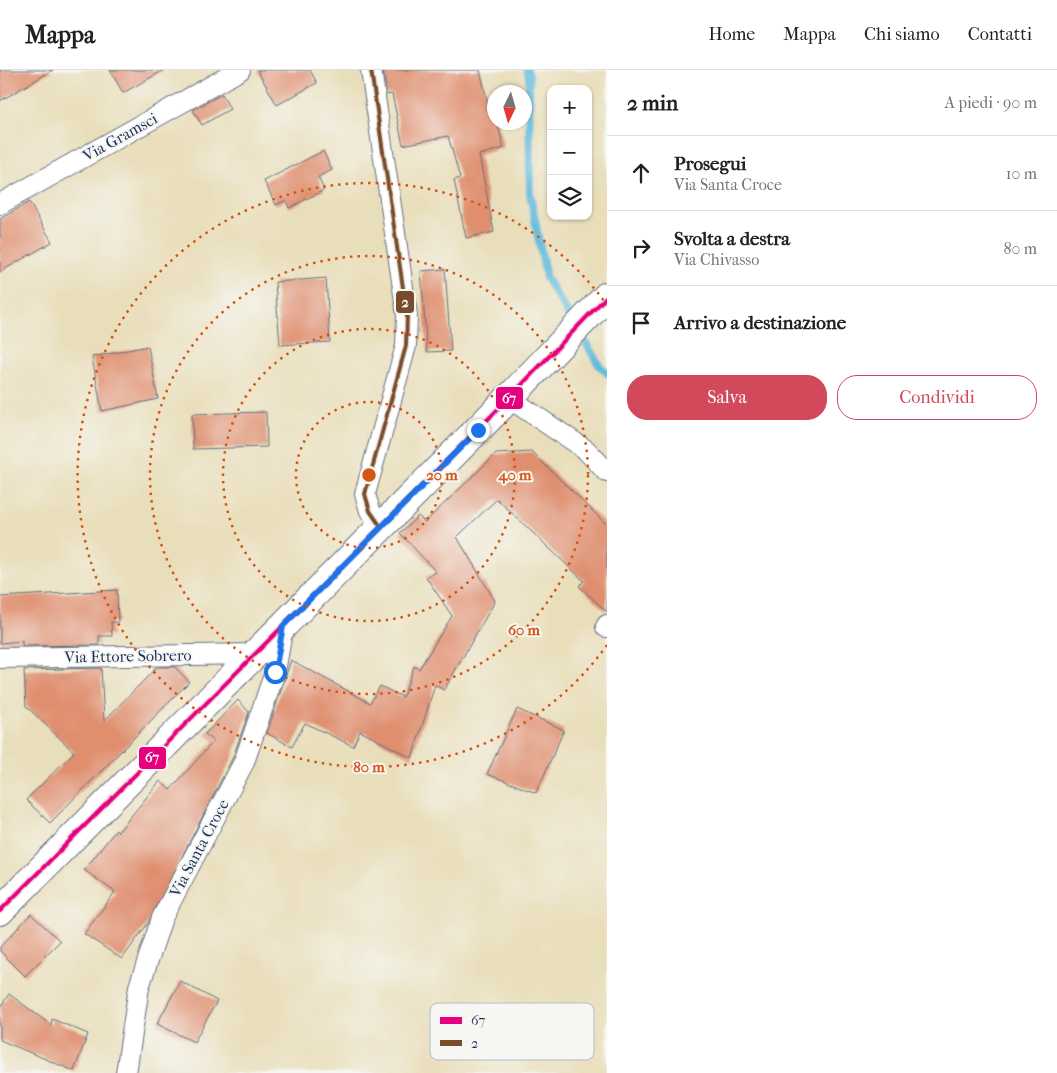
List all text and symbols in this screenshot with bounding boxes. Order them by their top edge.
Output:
text: Mappa [25,21,95,49]
text: Home [708,24,755,45]
text: Mappa [783,24,836,45]
text: Chi siamo [864,24,940,45]
text: Contatti [968,24,1032,45]
north arrow [487,85,532,130]
map controls [547,85,592,220]
button: + [547,85,592,130]
text: 2 min [627,91,678,115]
text: A piedi · 90 m [945,93,1037,112]
street label: Via Gramsci [78,109,161,166]
button: − [547,130,592,175]
text: Prosegui [674,153,746,175]
icon: ahead [627,159,655,187]
text: 10 m [1006,164,1037,183]
button: layers [547,175,592,220]
text: Via Santa Croce [674,175,782,194]
text: Svolta a destra [674,228,790,250]
icon: right [627,234,655,262]
text: 80 m [1003,239,1037,258]
text: Via Chivasso [674,250,759,269]
line badge: 2 [395,290,415,314]
text: 2 [401,294,409,311]
icon: arrive [627,309,655,337]
text: Arrivo a destinazione [674,312,846,334]
button: Salva [627,375,827,420]
button: Condividi [837,375,1037,420]
line badge: 67 [495,386,524,410]
text: 67 [502,390,516,407]
route end [467,419,490,442]
centre of rings [360,466,378,484]
text: 20 m [426,466,458,484]
text: 40 m [498,466,532,484]
text: 60 m [508,621,541,639]
street label: Via Ettore Sobrero [63,645,192,667]
route start [264,661,287,684]
line badge: 67 [138,746,167,770]
text: 67 [145,749,159,766]
text: 80 m [353,758,385,776]
street label: Via Santa Croce [165,796,233,901]
legend [430,1003,594,1060]
text: 67 [471,1012,485,1029]
text: 2 [471,1035,478,1052]

